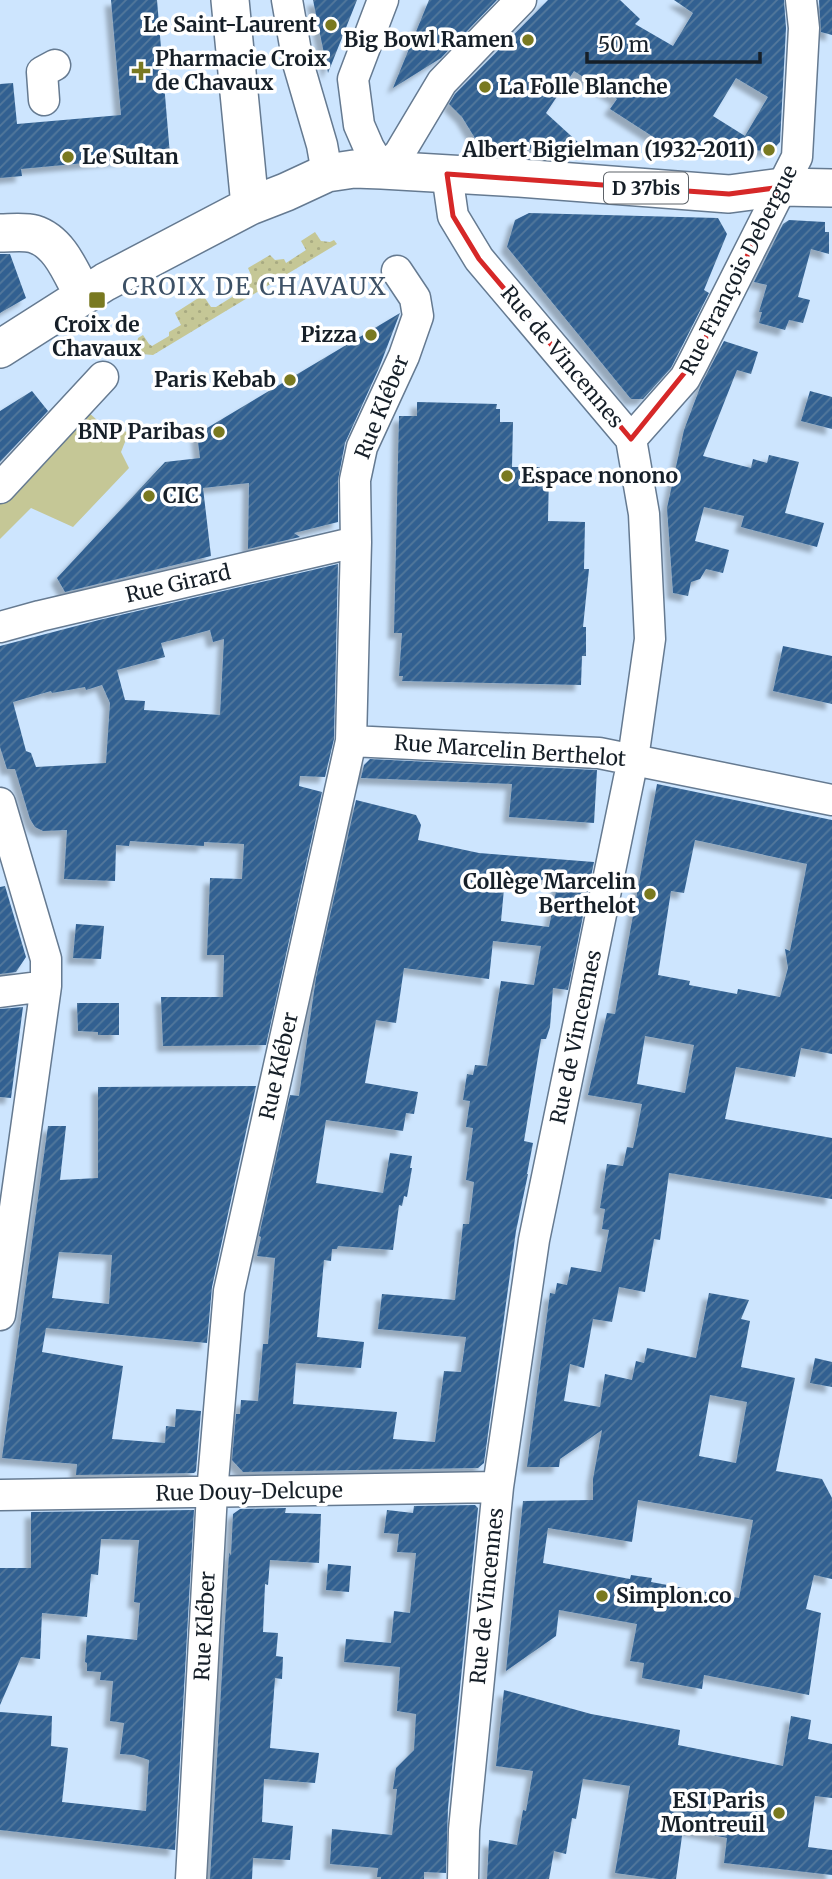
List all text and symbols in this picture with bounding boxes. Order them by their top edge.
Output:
place label: Le Saint-Laurent [143,11,318,38]
marker: Le Saint-Laurent [323,17,339,33]
scale bar [587,21,760,65]
place label: Big Bowl Ramen [344,26,514,53]
text: 50 m [598,31,649,58]
marker: Big Bowl Ramen [520,32,536,48]
place label: Pharmacie Croix de Chavaux [155,45,327,96]
marker: Pharmacie Croix de Chavaux [133,63,149,79]
place label: La Folle Blanche [499,73,668,100]
marker: La Folle Blanche [477,79,493,95]
place label: Albert Bigielman (1932-2011) [461,136,755,163]
marker: Albert Bigielman (1932-2011) [761,142,777,158]
place label: Le Sultan [82,143,179,170]
marker: Le Sultan [60,149,76,165]
street label: Rue François Debergue [674,160,803,379]
road number: D 37bis [604,172,688,204]
district label: CROIX DE CHAVAUX [122,271,388,302]
street label: Rue de Vincennes [495,280,630,433]
marker: Croix de Chavaux [87,290,107,310]
place label: Croix de Chavaux [52,311,142,362]
place label: Pizza [301,321,357,348]
marker: Pizza [363,327,379,343]
street label: Rue Kléber [348,351,415,463]
place label: Paris Kebab [154,366,276,393]
marker: Paris Kebab [282,372,298,388]
place label: BNP Paribas [77,418,205,445]
marker: BNP Paribas [211,424,227,440]
place label: Espace nonono [521,462,678,489]
marker: Espace nonono [499,468,515,484]
place label: CIC [163,482,199,509]
marker: CIC [141,488,157,504]
street label: Rue Girard [123,558,233,609]
street label: Rue Marcelin Berthelot [393,729,627,772]
place label: Collège Marcelin Berthelot [463,868,637,919]
marker: Collège Marcelin Berthelot [642,886,658,902]
street label: Rue de Vincennes [544,947,607,1126]
street label: Rue Kléber [253,1009,304,1122]
street label: Rue Douy-Delcupe [155,1476,343,1507]
street label: Rue de Vincennes [464,1506,509,1686]
street label: Rue Kléber [188,1570,221,1681]
place label: Simplon.co [616,1582,731,1609]
marker: Simplon.co [594,1588,610,1604]
place label: ESI Paris Montreuil [661,1787,765,1838]
marker: ESI Paris Montreuil [771,1805,787,1821]

